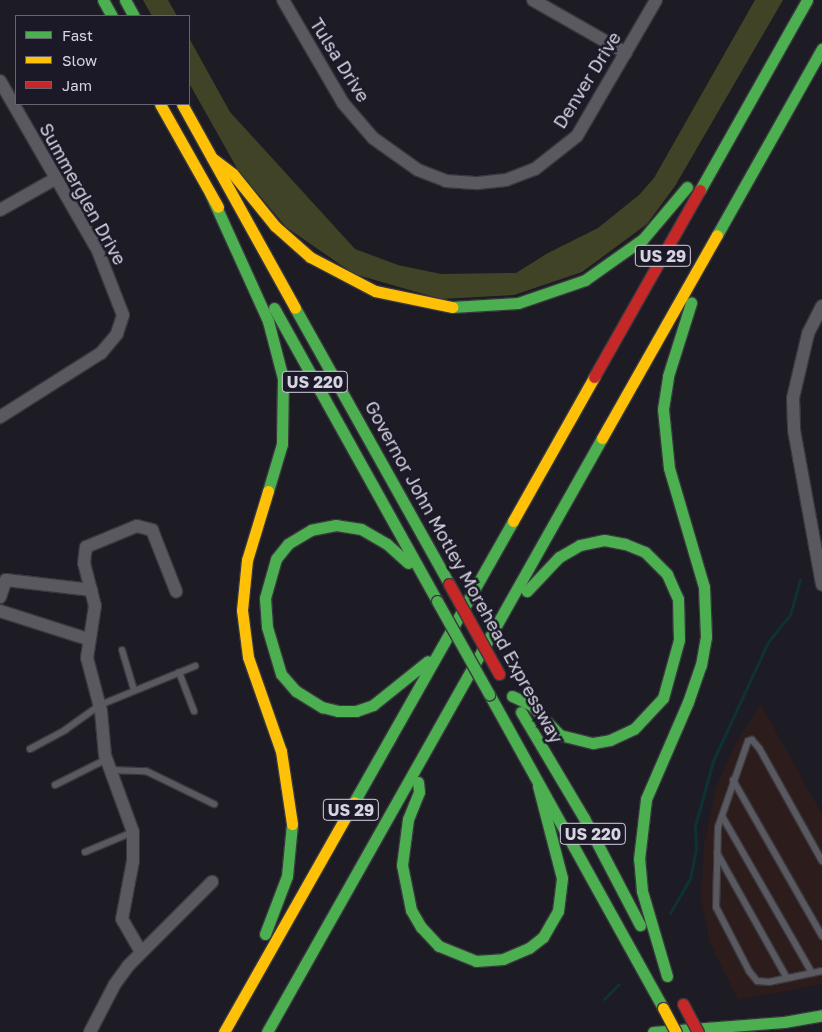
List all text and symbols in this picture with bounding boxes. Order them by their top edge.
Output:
street label: Tulsa Drive [306,14,374,106]
legend [15,15,190,105]
text: Fast [62,26,93,44]
street label: Denver Drive [549,28,625,132]
text: Slow [62,51,97,69]
text: Jam [62,76,92,94]
street label: Summerglen Drive [35,119,131,269]
road number: US 29 [634,242,692,270]
road number: US 220 [281,368,349,396]
street label: Governor John Motley Morehead Expressway [360,397,568,747]
road number: US 29 [322,796,380,824]
road number: US 220 [559,821,627,848]

